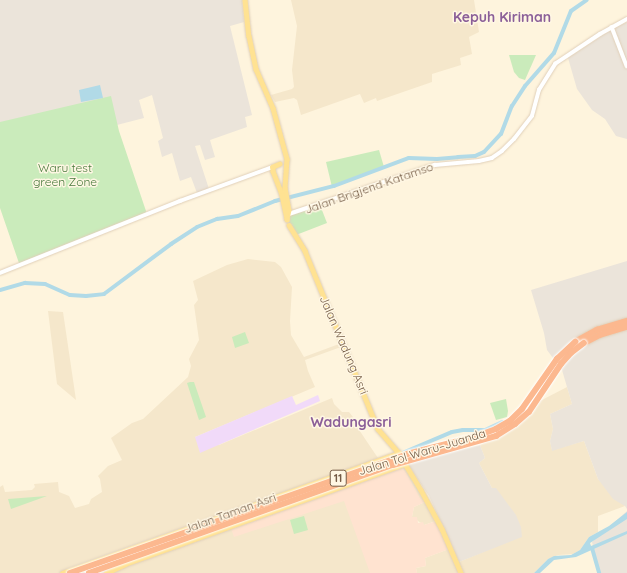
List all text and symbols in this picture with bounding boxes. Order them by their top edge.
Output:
district label: Kepuh Kiriman [453,9,551,25]
street label: Jalan Brigjend Katamso [303,159,435,217]
park label: Waru test green Zone [33,161,97,189]
street label: Jalan Wadung Asri [317,294,371,396]
district label: Wadungasri [310,414,392,430]
street label: Jalan Tol Waru–Juanda [357,426,487,478]
road number: 11 [329,469,347,487]
street label: Jalan Taman Asri [182,490,278,536]

